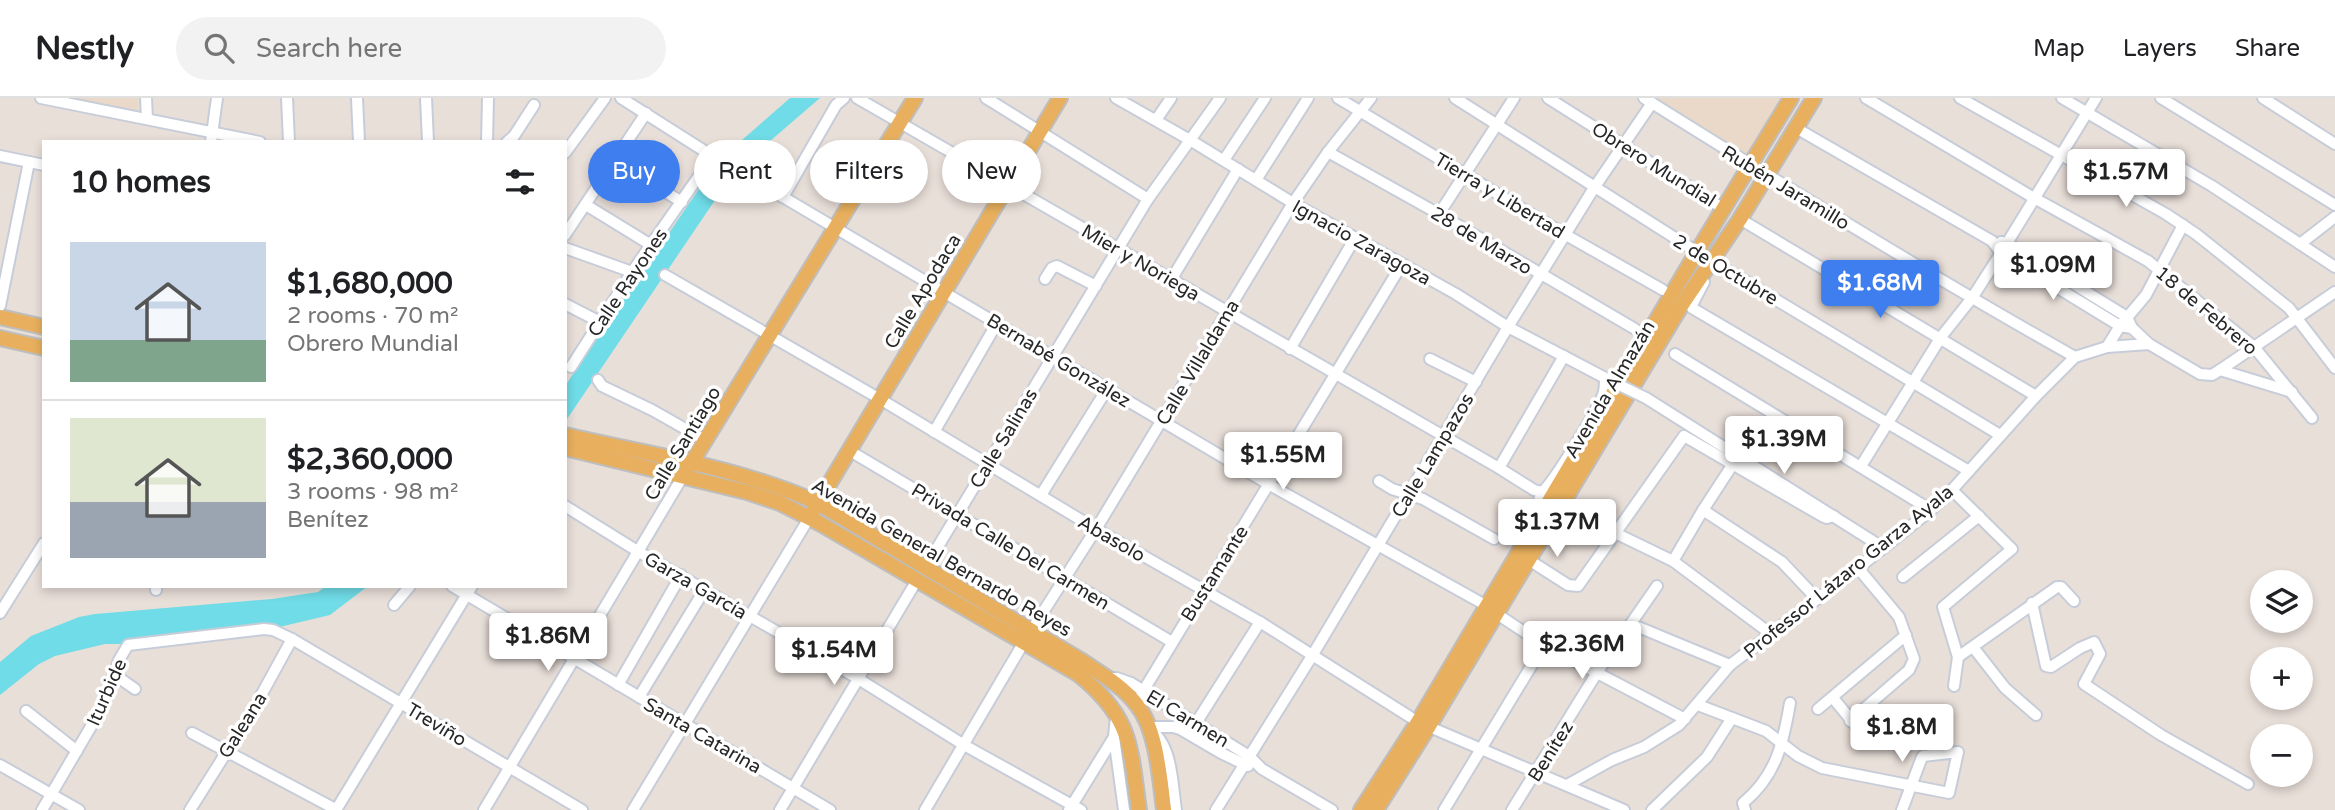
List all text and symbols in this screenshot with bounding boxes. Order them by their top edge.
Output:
search box [176,17,666,80]
text: Nestly [35,29,134,68]
icon: search [200,29,238,67]
text: Search here [256,33,402,64]
text: Map [2033,34,2085,63]
text: Layers [2123,34,2197,63]
text: Share [2235,34,2300,63]
street label: Obrero Mundial [1587,118,1719,212]
chip: Buy [588,140,680,203]
chip: Rent [694,140,796,203]
chip: Filters [810,140,928,203]
chip: New [942,140,1041,203]
street label: Rubén Jaramillo [1718,141,1853,235]
street label: Tierra y Libertad [1430,148,1569,243]
pin: $1.57M [2069,150,2183,209]
text: $1.57M [2083,158,2169,186]
icon: filters [501,163,539,201]
text: 10 homes [70,164,211,201]
street label: Ignacio Zaragoza [1288,196,1435,290]
street label: 28 de Marzo [1427,202,1536,280]
street label: Mier y Noriega [1077,220,1204,306]
street label: Calle Rayones [583,224,672,341]
street label: Calle Apodaca [880,230,966,353]
street label: 2 de Octubre [1669,230,1782,310]
pin: $1.09M [1996,242,2110,302]
text: $1.09M [2010,251,2096,279]
pin: $1.68M [1823,260,1937,320]
street label: 18 de Febrero [2151,262,2262,360]
text: $1,680,000 [287,265,453,302]
text: $1.68M [1837,269,1923,297]
icon: home [126,270,210,354]
street label: Calle Villaldama [1152,296,1244,429]
text: 2 rooms · 70 m² [287,302,458,330]
street label: Bernabé González [983,309,1134,412]
street label: Avenida Almazán [1560,317,1660,462]
text: Obrero Mundial [287,330,459,358]
street label: Calle Santiago [640,383,726,504]
street label: Calle Salinas [966,385,1042,492]
street label: Calle Lampazos [1387,389,1479,522]
pin: $1.39M [1727,416,1841,476]
text: $1.39M [1741,425,1827,453]
pin: $1.55M [1226,432,1340,492]
text: $2,360,000 [287,441,453,478]
text: $1.55M [1240,441,1326,469]
icon: home [126,446,210,530]
street label: Avenida General Bernardo Reyes [808,474,1075,641]
text: 3 rooms · 98 m² [287,478,458,506]
street label: Privada Calle Del Carmen [907,479,1114,615]
street label: Professor Lázaro Garza Ayala [1740,481,1958,663]
pin: $1.37M [1500,500,1614,559]
text: Benítez [287,506,369,534]
text: $1.37M [1514,508,1600,536]
street label: Abasolo [1074,511,1149,567]
street label: Bustamante [1177,522,1253,626]
street label: Garza García [640,548,751,624]
map controls [2250,570,2313,787]
button: layers [2250,570,2313,633]
pin: $1.86M [491,614,605,673]
text: $1.86M [505,622,591,650]
pin: $2.36M [1525,622,1639,681]
pin: $1.54M [777,628,891,687]
text: $2.36M [1539,630,1625,658]
text: $1.54M [791,636,877,664]
button: + [2250,647,2313,710]
street label: Iturbide [82,656,131,729]
street label: El Carmen [1142,686,1233,752]
street label: Galeana [214,689,272,763]
street label: Santa Catarina [640,693,765,779]
street label: Treviño [403,698,470,751]
pin: $1.8M [1853,704,1951,764]
text: $1.8M [1866,713,1938,741]
street label: Benítez [1524,717,1578,786]
button: − [2250,724,2313,787]

